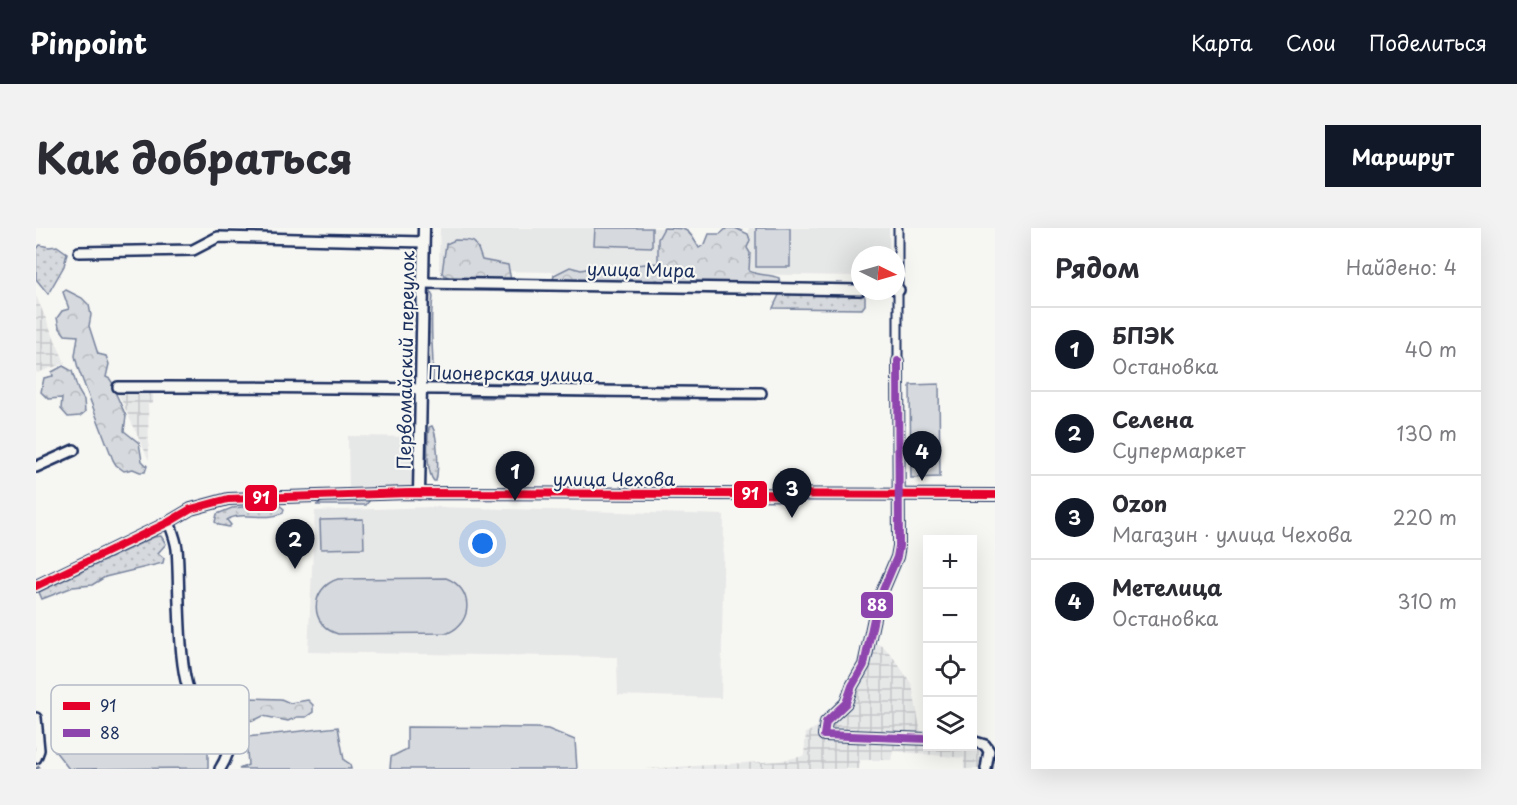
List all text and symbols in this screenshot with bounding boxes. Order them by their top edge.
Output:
text: Pinpoint [30,21,147,64]
text: Карта [1191,26,1253,58]
text: Слои [1286,26,1336,58]
text: Поделиться [1369,26,1487,58]
text: Как добраться [36,125,353,188]
button: Маршрут [1325,125,1481,187]
north arrow [851,246,905,300]
text: Рядом [1055,248,1140,287]
street label: Первомайский переулок [390,250,420,470]
text: Найдено: 4 [1346,252,1457,282]
street label: улица Мира [587,255,696,283]
text: БПЭК [1112,318,1174,351]
text: 1 [1070,334,1079,364]
text: 40 m [1405,334,1457,364]
text: Остановка [1112,351,1218,381]
street label: Пионерская улица [428,358,595,388]
text: Селена [1112,402,1194,435]
text: 2 [1067,418,1082,448]
text: 130 m [1397,418,1457,448]
pin: 4 [902,432,942,481]
text: Супермаркет [1112,435,1245,465]
pin: 1 [496,452,534,501]
street label: улица Чехова [553,465,676,492]
pin: 3 [772,468,812,518]
line badge: 91 [733,480,768,509]
text: 91 [741,481,759,505]
line badge: 91 [244,484,278,512]
text: 91 [252,485,270,509]
text: Ozon [1112,486,1167,519]
text: 3 [1068,502,1081,532]
text: 220 m [1393,502,1457,532]
text: Магазин · улица Чехова [1112,519,1352,549]
pin: 2 [276,520,314,569]
your location [468,529,497,558]
map controls [923,535,977,751]
button: + [923,535,977,589]
text: Метелица [1112,570,1222,603]
text: 4 [1068,586,1081,616]
text: 310 m [1397,586,1457,616]
button: − [923,589,977,643]
line badge: 88 [860,591,894,619]
text: 88 [867,592,887,616]
text: Остановка [1112,603,1218,633]
button: locate [923,643,977,697]
legend [51,685,249,754]
text: 91 [100,693,117,717]
button: layers [923,697,977,751]
text: 88 [100,720,120,744]

